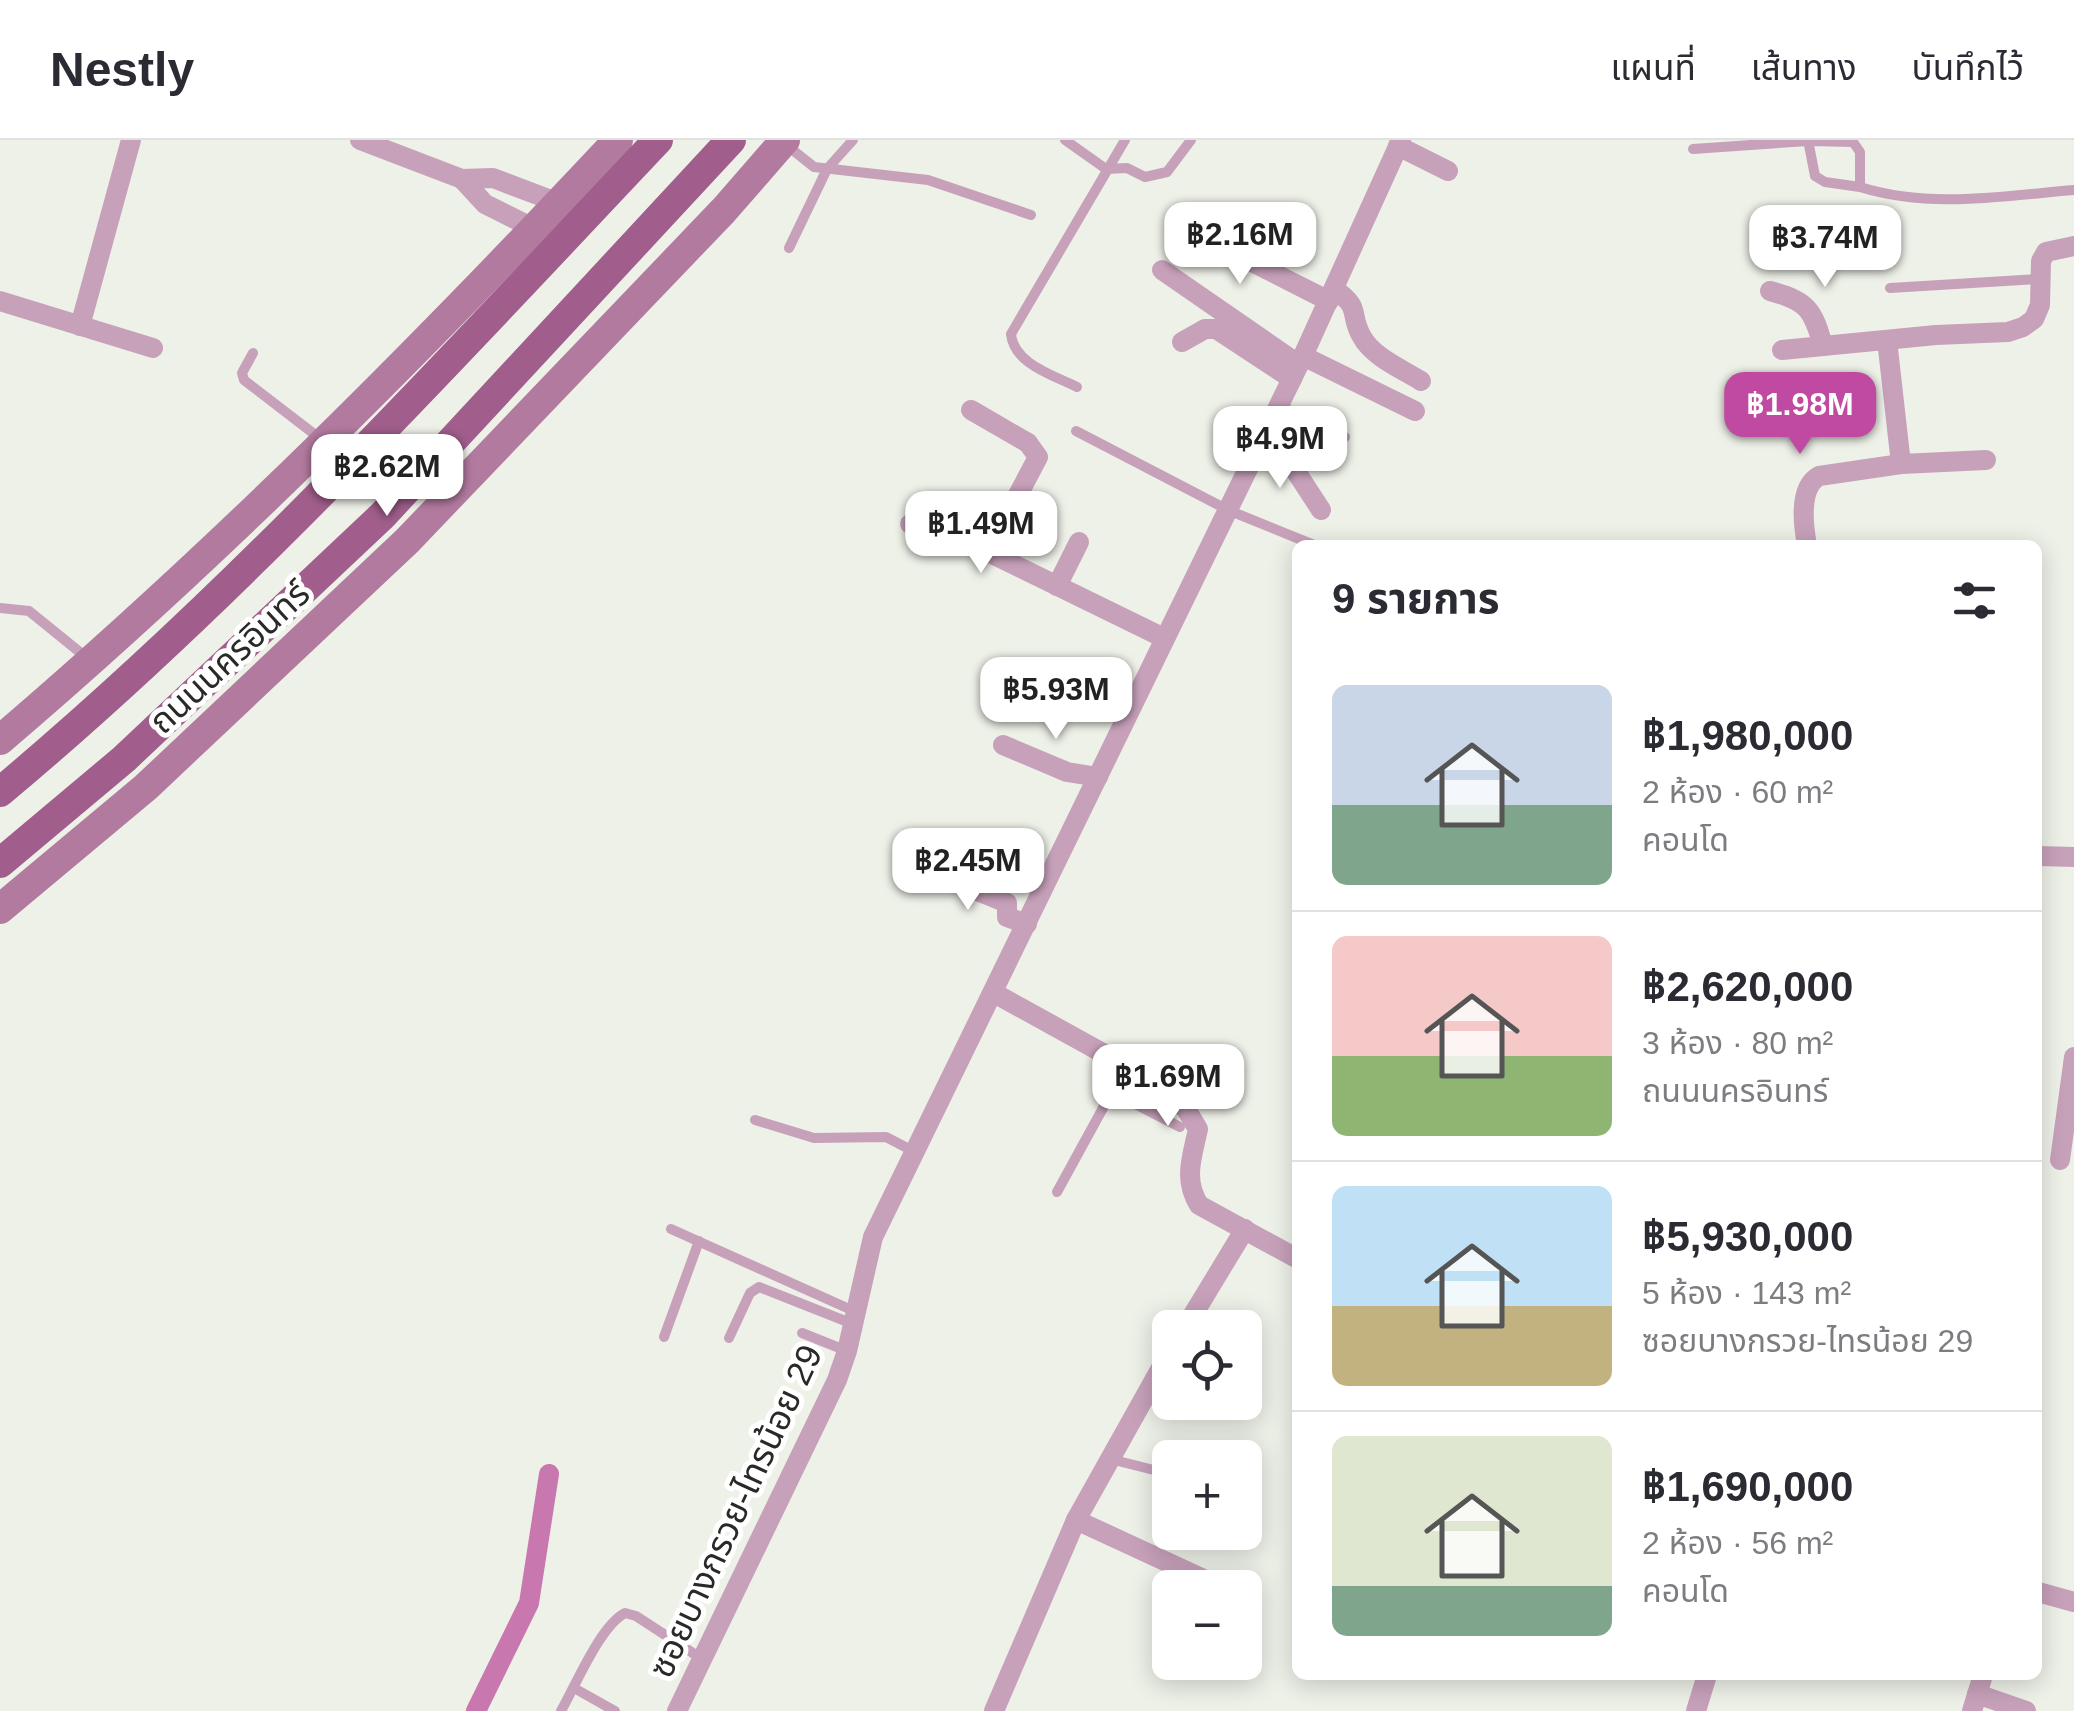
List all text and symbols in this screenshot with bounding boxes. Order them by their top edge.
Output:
text: Nestly [50,43,194,96]
text: แผนที่ [1610,48,1696,87]
text: เส้นทาง [1751,48,1857,87]
text: บันทึกไว้ [1912,48,2024,87]
pin: ฿2.16M [1159,202,1321,287]
pin: ฿3.74M [1744,205,1906,290]
text: ฿2.16M [1186,216,1294,252]
text: ฿3.74M [1771,219,1879,255]
pin: ฿1.98M [1719,372,1881,457]
text: ฿1.98M [1746,386,1854,422]
pin: ฿4.9M [1210,406,1350,491]
text: ฿4.9M [1235,420,1325,456]
pin: ฿2.62M [306,434,468,519]
text: ฿2.62M [333,448,441,484]
pin: ฿1.49M [900,491,1062,576]
text: ฿1.49M [927,505,1035,541]
street label: ถนนนครอินทร์ [141,572,318,741]
icon: filters [1947,573,2002,628]
text: 9 รายการ [1332,575,1499,622]
pin: ฿5.93M [975,657,1137,742]
text: ฿5.93M [1002,671,1110,707]
text: ฿1,980,000 [1642,712,1853,759]
icon: home [1412,725,1532,845]
text: 2 ห้อง · 60 m² [1642,774,1833,810]
text: คอนโด [1642,822,1729,858]
pin: ฿2.45M [887,828,1049,913]
text: ฿2.45M [914,842,1022,878]
text: ฿2,620,000 [1642,963,1853,1010]
icon: home [1412,976,1532,1096]
text: 3 ห้อง · 80 m² [1642,1025,1833,1061]
pin: ฿1.69M [1087,1044,1249,1129]
text: ฿1.69M [1114,1058,1222,1094]
text: ถนนนครอินทร์ [1642,1073,1828,1109]
text: ฿5,930,000 [1642,1213,1853,1260]
icon: home [1412,1226,1532,1346]
text: 5 ห้อง · 143 m² [1642,1275,1851,1311]
map controls [1152,1310,1262,1680]
button: locate [1152,1310,1262,1420]
text: ซอยบางกรวย-ไทรน้อย 29 [1642,1323,1973,1359]
street label: ซอยบางกรวย-ไทรน้อย 29 [641,1339,829,1683]
button: + [1152,1440,1262,1550]
text: ฿1,690,000 [1642,1463,1853,1510]
icon: home [1412,1476,1532,1596]
text: 2 ห้อง · 56 m² [1642,1525,1833,1561]
button: − [1152,1570,1262,1680]
text: คอนโด [1642,1573,1729,1609]

